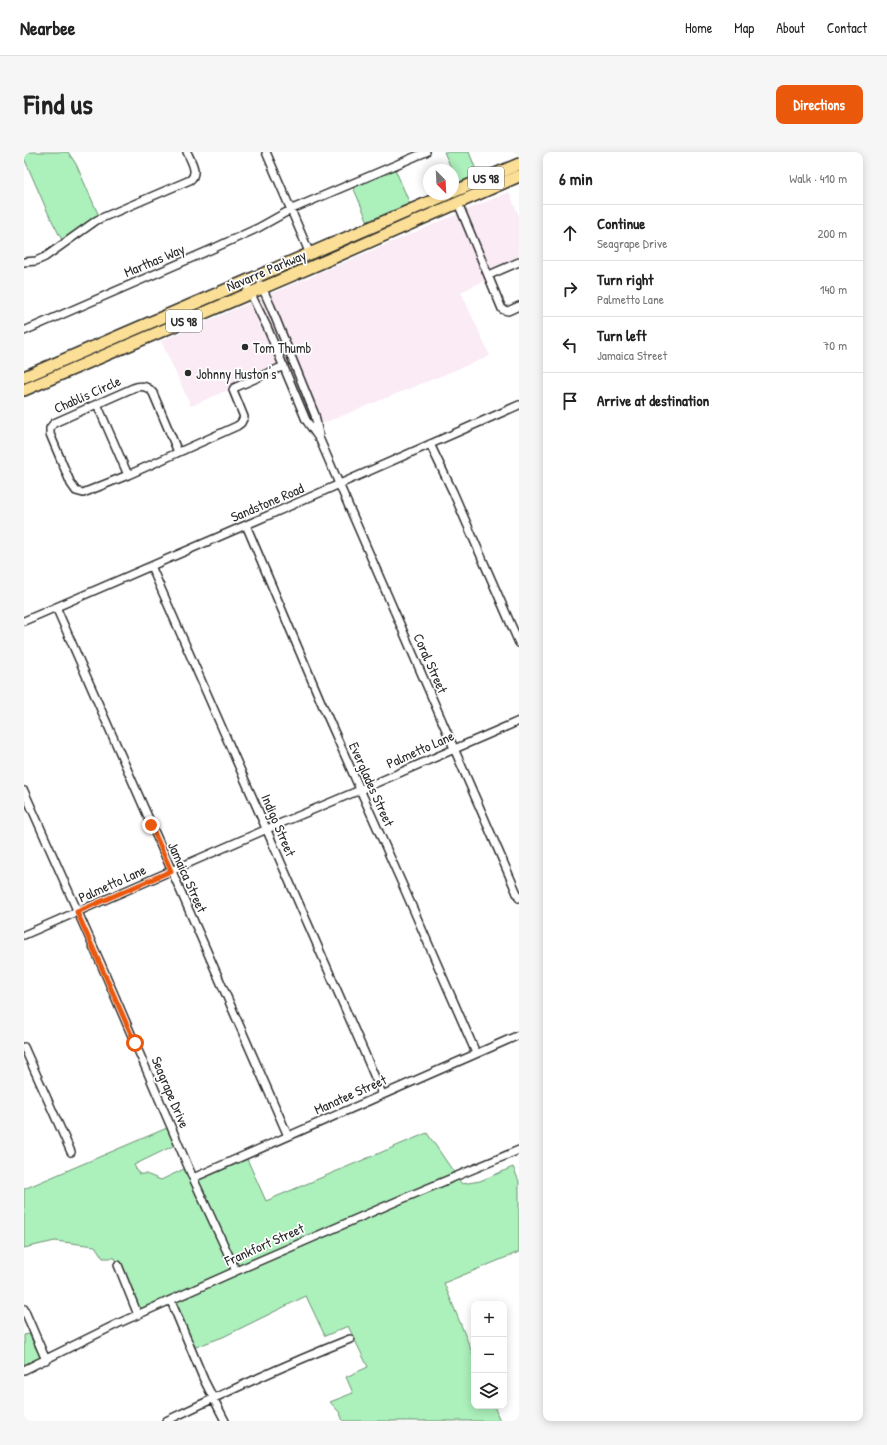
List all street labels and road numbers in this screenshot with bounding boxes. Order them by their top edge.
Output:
road number: US 98 [468,167,504,189]
street label: Marthas Way [121,239,188,282]
street label: Navarre Parkway [223,245,309,296]
road number: US 98 [166,310,202,332]
street label: Chablis Circle [51,371,124,417]
street label: Sandstone Road [228,478,307,526]
street label: Coral Street [409,630,453,696]
street label: Palmetto Lane [383,725,457,772]
street label: Everglades Street [344,739,399,830]
street label: Indigo Street [256,791,301,860]
street label: Jamaica Street [164,839,212,916]
street label: Palmetto Lane [75,859,149,906]
street label: Seagrape Drive [147,1053,195,1131]
street label: Manatee Street [311,1070,389,1118]
street label: Frankfort Street [220,1218,307,1270]

